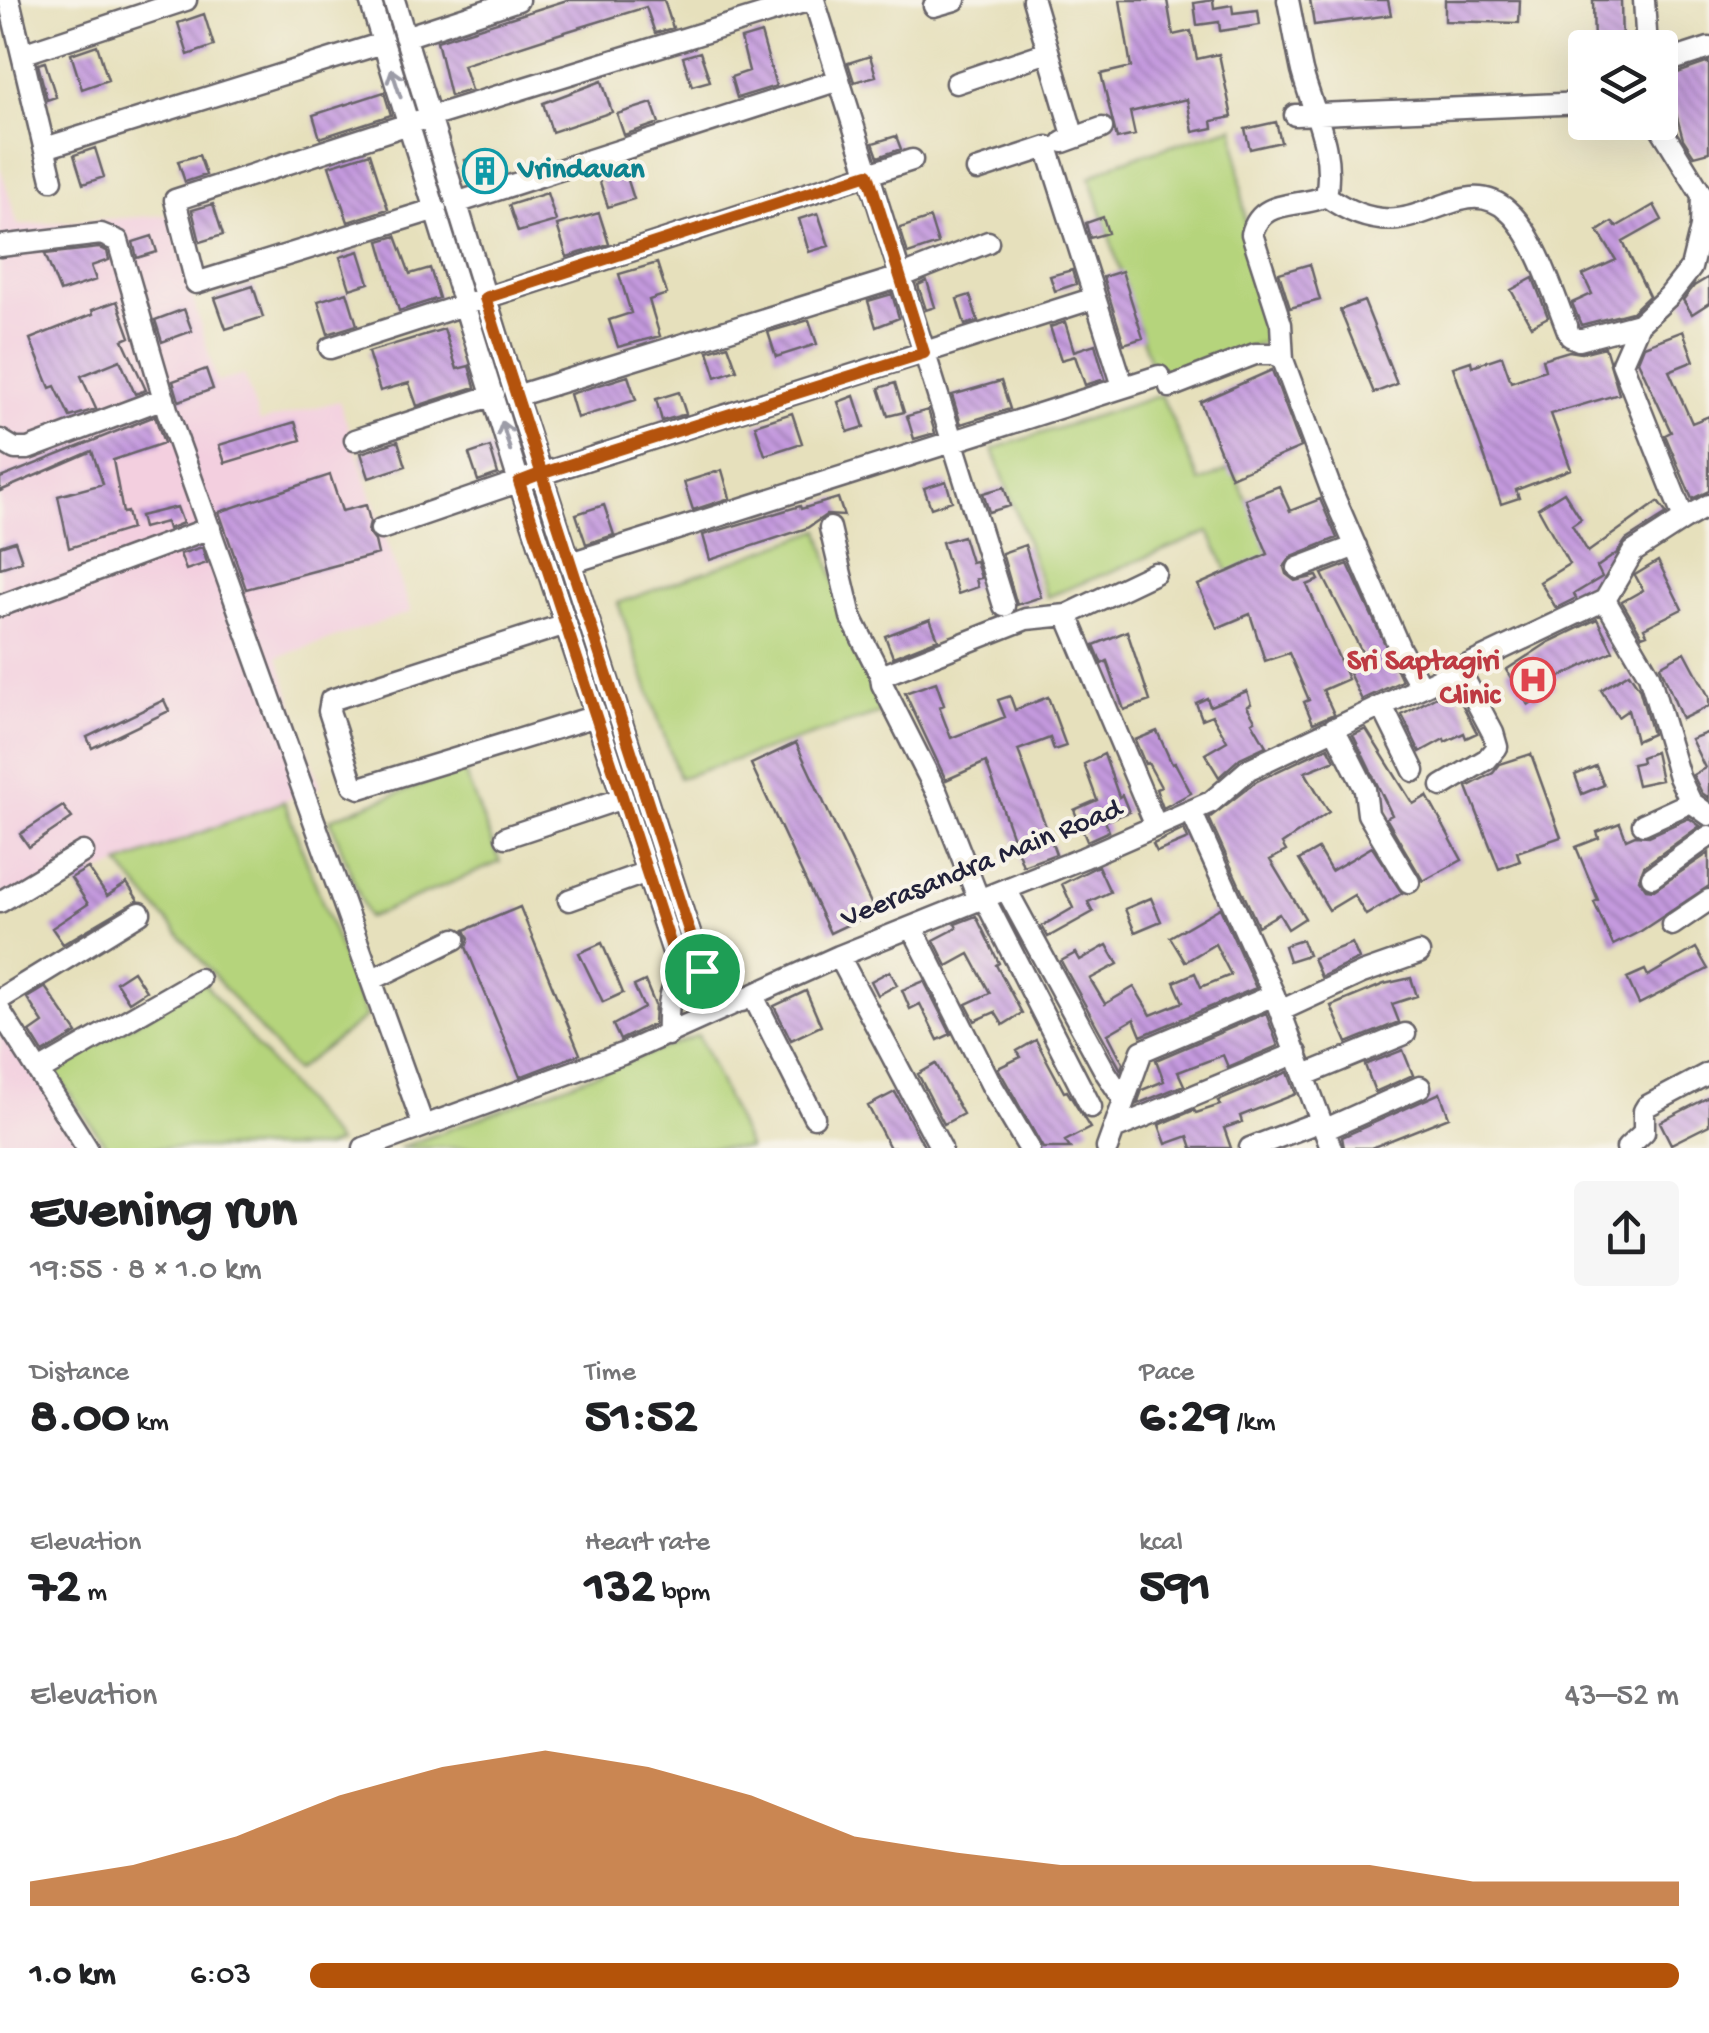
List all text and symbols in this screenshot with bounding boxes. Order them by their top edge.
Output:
map controls [1568,30,1678,140]
button: layers [1568,30,1678,140]
one-way arrow [386,67,404,99]
building icon: Vrindavan [462,148,508,194]
place label: Vrindavan [516,154,645,189]
one-way arrow [495,421,514,452]
place label: Sri Saptagiri Clinic [1347,646,1502,715]
hospital icon: Sri Saptagiri Clinic [1510,657,1556,703]
street label: Veerasandra Main Road [836,792,1130,938]
pin [660,929,745,1014]
icon: arrive [675,944,730,999]
button: share [1574,1181,1679,1286]
text: Evening run [30,1182,297,1246]
text: 19:55 · 8 × 1.0 km [30,1252,262,1290]
text: Distance [30,1357,129,1390]
text: Time [585,1357,636,1390]
text: Pace [1139,1357,1194,1390]
text: 8.00 [30,1390,130,1449]
text: 51:52 [585,1390,698,1449]
text: 6:29 [1139,1390,1230,1449]
text: km [130,1407,169,1440]
text: /km [1230,1407,1276,1440]
text: Elevation [30,1527,141,1560]
text: Heart rate [585,1527,710,1560]
text: kcal [1139,1527,1183,1560]
text: 72 [30,1560,81,1619]
text: 132 [585,1560,655,1619]
text: 591 [1139,1560,1211,1619]
text: m [81,1577,107,1610]
text: bpm [655,1577,710,1610]
text: Elevation [30,1678,157,1716]
text: 43–52 m [1565,1678,1679,1716]
text: 1.0 km [30,1957,116,1995]
text: 6:03 [190,1957,251,1995]

